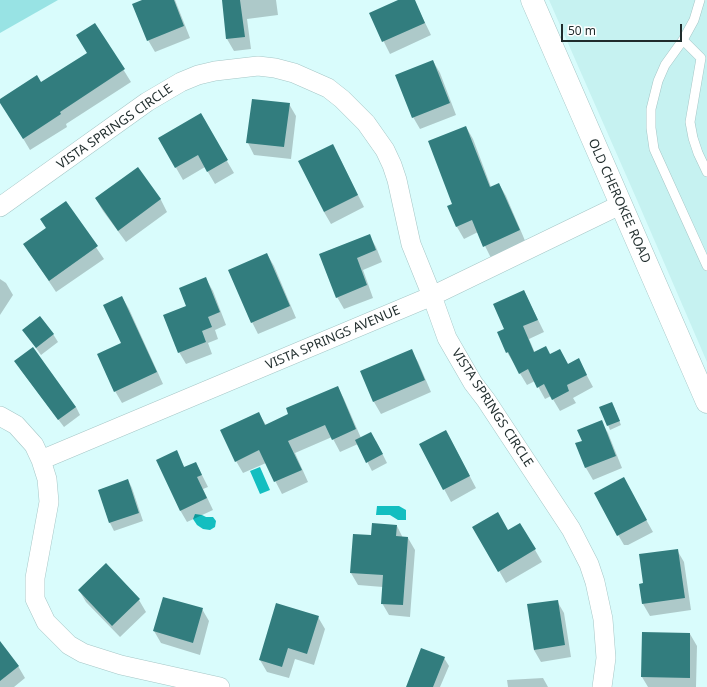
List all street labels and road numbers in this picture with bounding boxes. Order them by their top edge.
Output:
street label: VISTA SPRINGS CIRCLE [54,81,176,173]
street label: OLD CHEROKEE ROAD [584,136,654,266]
street label: VISTA SPRINGS AVENUE [264,303,402,373]
street label: VISTA SPRINGS CIRCLE [448,346,536,470]

